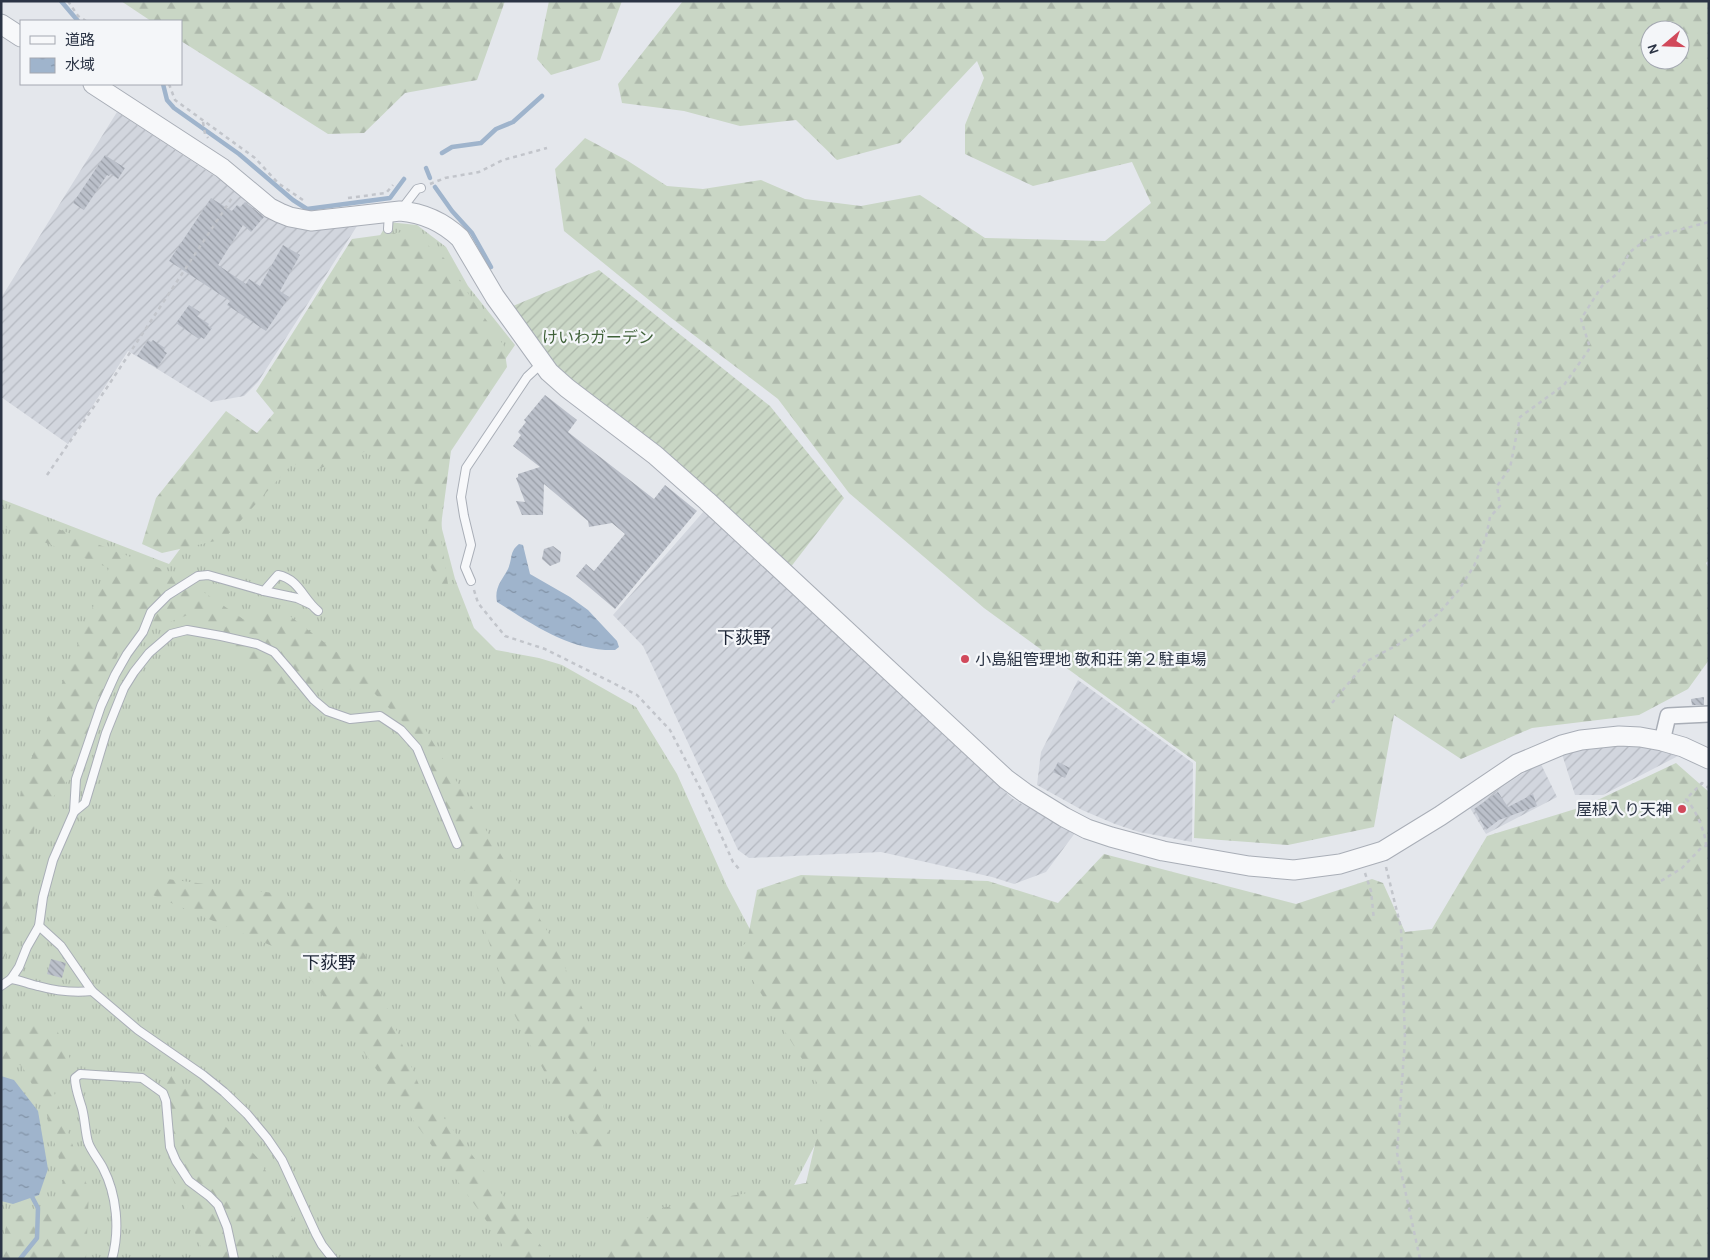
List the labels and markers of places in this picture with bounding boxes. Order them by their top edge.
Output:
place label: 小島組管理地 敬和荘 第２駐車場 [975,650,1207,669]
marker: 小島組管理地 敬和荘 第２駐車場 [959,653,971,665]
place label: 屋根入り天神 [1576,800,1672,819]
marker: 屋根入り天神 [1676,803,1688,815]

